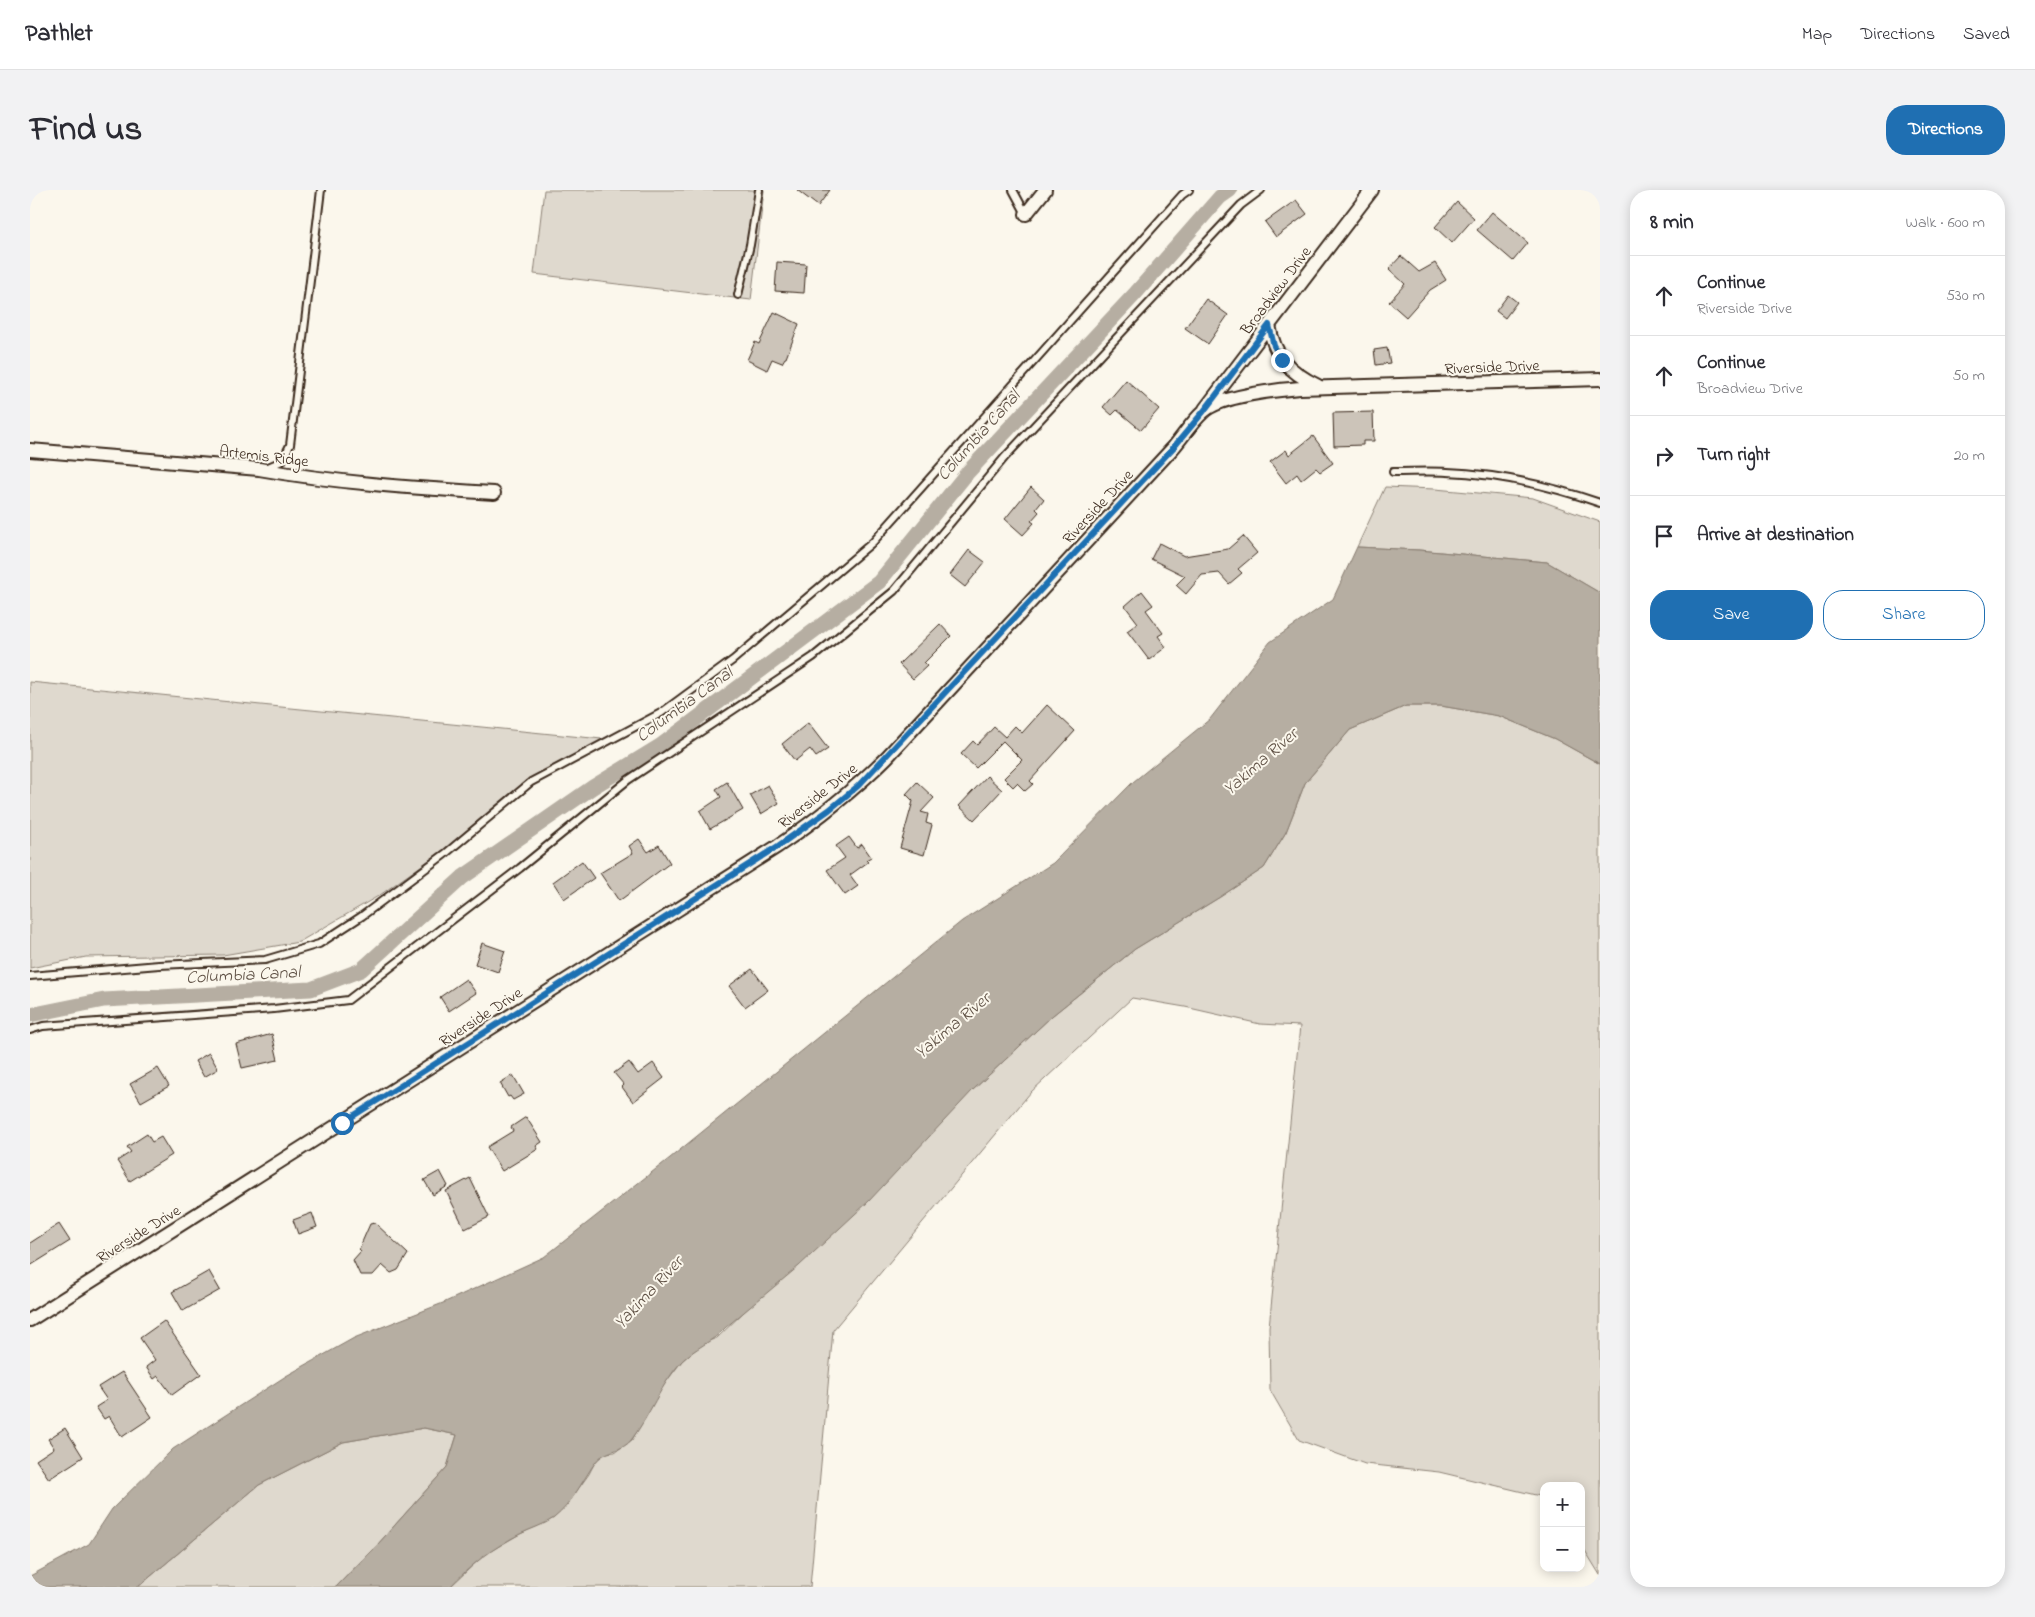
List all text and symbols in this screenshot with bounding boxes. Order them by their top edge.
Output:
text: Pathlet [25,17,93,52]
text: Map [1802,22,1832,48]
text: Directions [1860,22,1935,48]
text: Saved [1963,22,2010,48]
text: Find us [30,105,142,156]
button: Directions [1886,105,2005,155]
text: 8 min [1650,208,1694,238]
text: Walk · 600 m [1906,211,1985,235]
street label: Broadview Drive [1235,241,1319,341]
text: Continue [1697,270,1765,297]
icon: ahead [1650,282,1678,310]
text: 530 m [1946,284,1985,308]
text: Riverside Drive [1697,297,1792,321]
route end [1271,349,1294,372]
text: Continue [1697,350,1765,377]
street label: Riverside Drive [1444,354,1541,382]
icon: ahead [1650,362,1678,390]
text: 50 m [1953,364,1985,388]
text: Broadview Drive [1697,377,1803,401]
water label: Columbia Canal [932,384,1029,487]
street label: Artemis Ridge [218,440,311,474]
icon: right [1650,442,1678,470]
text: Turn right [1697,442,1770,469]
text: 20 m [1954,444,1985,468]
street label: Riverside Drive [1057,464,1140,550]
icon: arrive [1650,522,1678,550]
text: Arrive at destination [1697,522,1854,549]
button: Save [1650,590,1813,640]
button: Share [1823,590,1985,640]
water label: Columbia Canal [631,660,741,750]
water label: Yakima River [1218,721,1306,802]
street label: Riverside Drive [773,757,864,835]
water label: Columbia Canal [185,960,303,992]
street label: Riverside Drive [435,981,528,1054]
water label: Yakima River [910,986,999,1066]
route start [331,1112,354,1135]
street label: Riverside Drive [92,1199,186,1270]
water label: Yakima River [609,1249,692,1336]
map controls [1540,1482,1585,1572]
button: + [1540,1482,1585,1527]
button: − [1540,1527,1585,1572]

